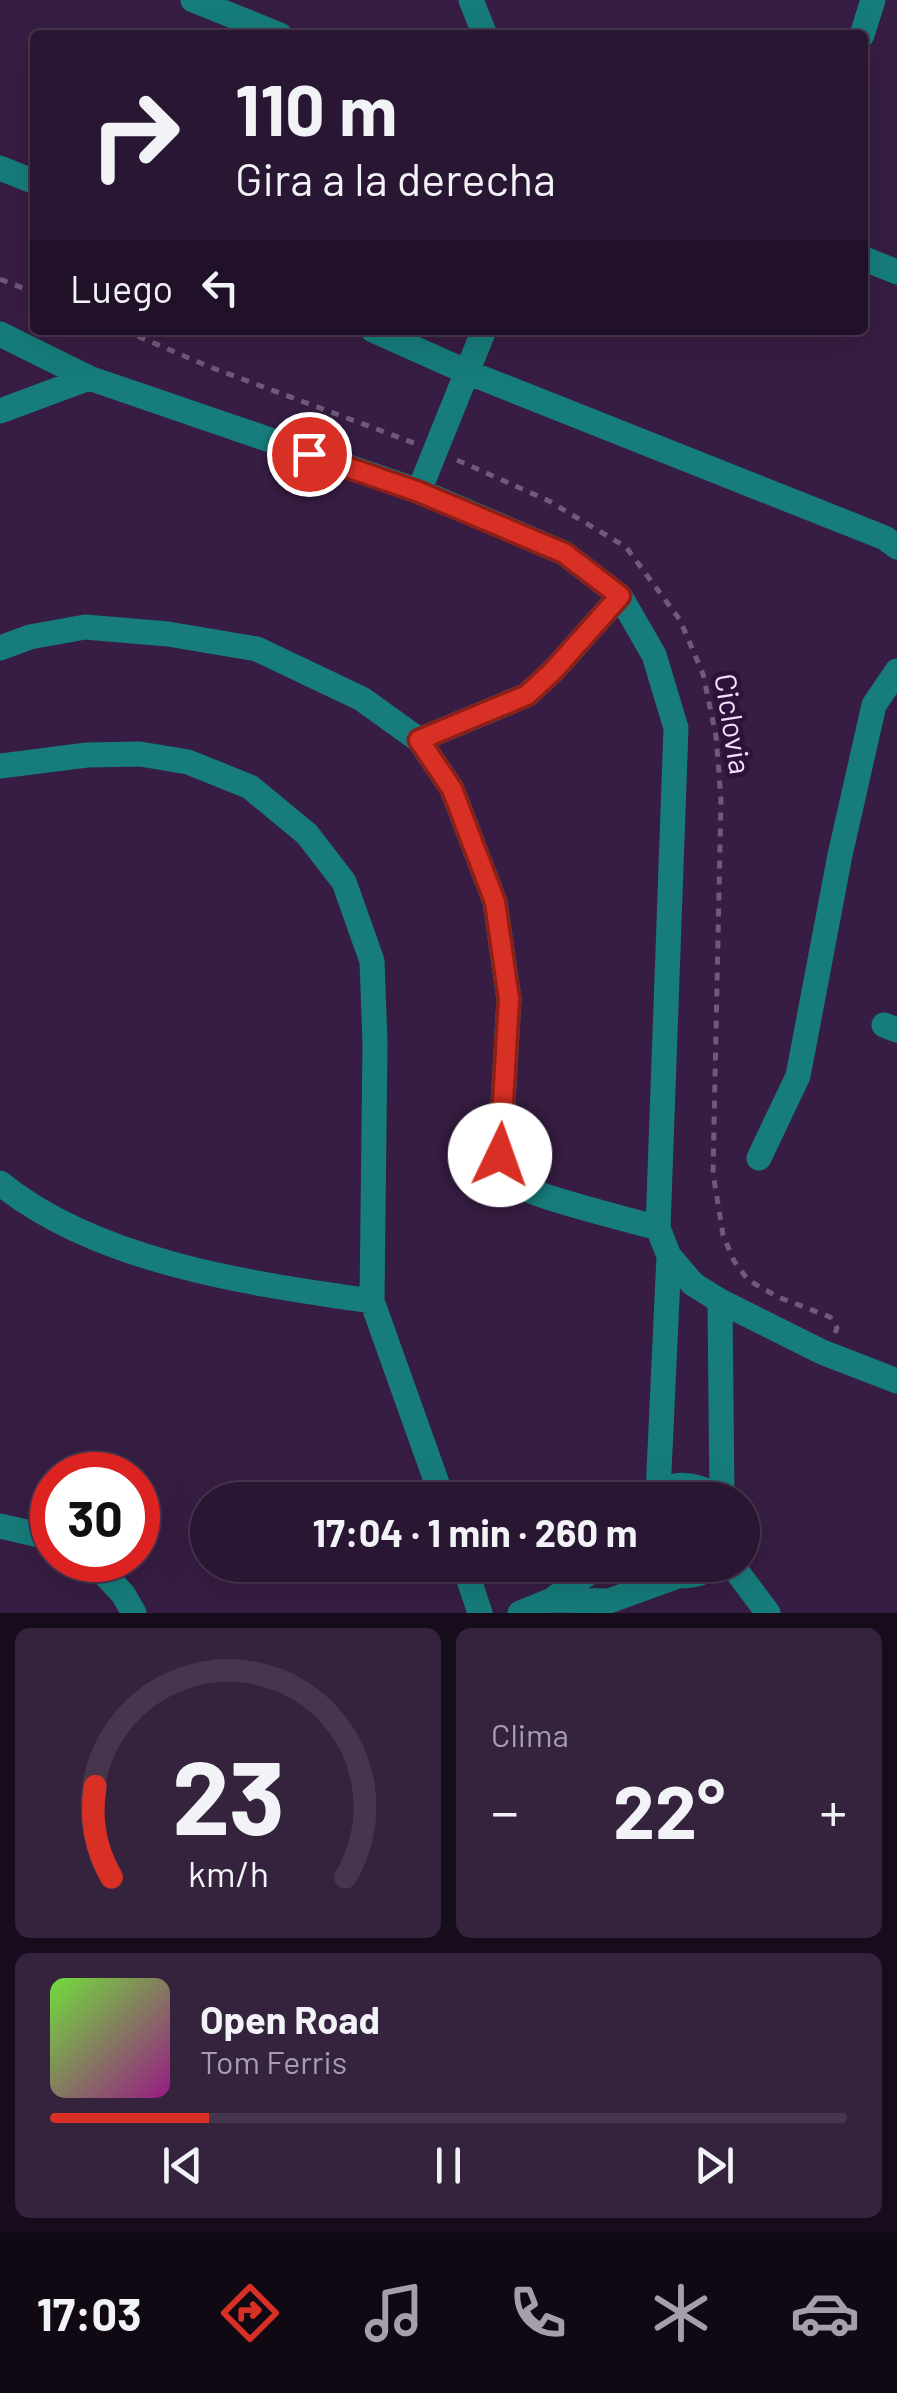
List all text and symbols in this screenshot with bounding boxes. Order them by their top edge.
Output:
text: 110 m [235,66,397,150]
icon: right [70,70,200,200]
text: Gira a la derecha [235,151,556,205]
icon: left [193,260,248,315]
text: Luego [70,265,173,311]
pin [267,412,352,497]
icon: arrive [282,427,337,482]
street label: Ciclovia [708,671,760,777]
position arrow [448,1103,552,1207]
speed limit sign: 30 [30,1452,160,1582]
text: 17:04 · 1 min · 260 m [313,1509,637,1555]
text: Clima [491,1715,569,1753]
text: 23 [172,1731,284,1856]
text: 22° [613,1764,725,1854]
text: − [491,1777,519,1843]
text: + [819,1777,847,1843]
text: km/h [188,1851,268,1894]
text: Open Road [200,1996,380,2042]
text: Tom Ferris [200,2042,347,2080]
icon: previous [155,2138,210,2193]
icon: pause [421,2138,476,2193]
icon: next [687,2138,742,2193]
icon: directions [215,2278,285,2348]
icon: music [359,2278,429,2348]
icon: phone [503,2278,573,2348]
icon: climate [646,2278,716,2348]
icon: car [790,2278,860,2348]
text: 17:03 [37,2286,141,2340]

